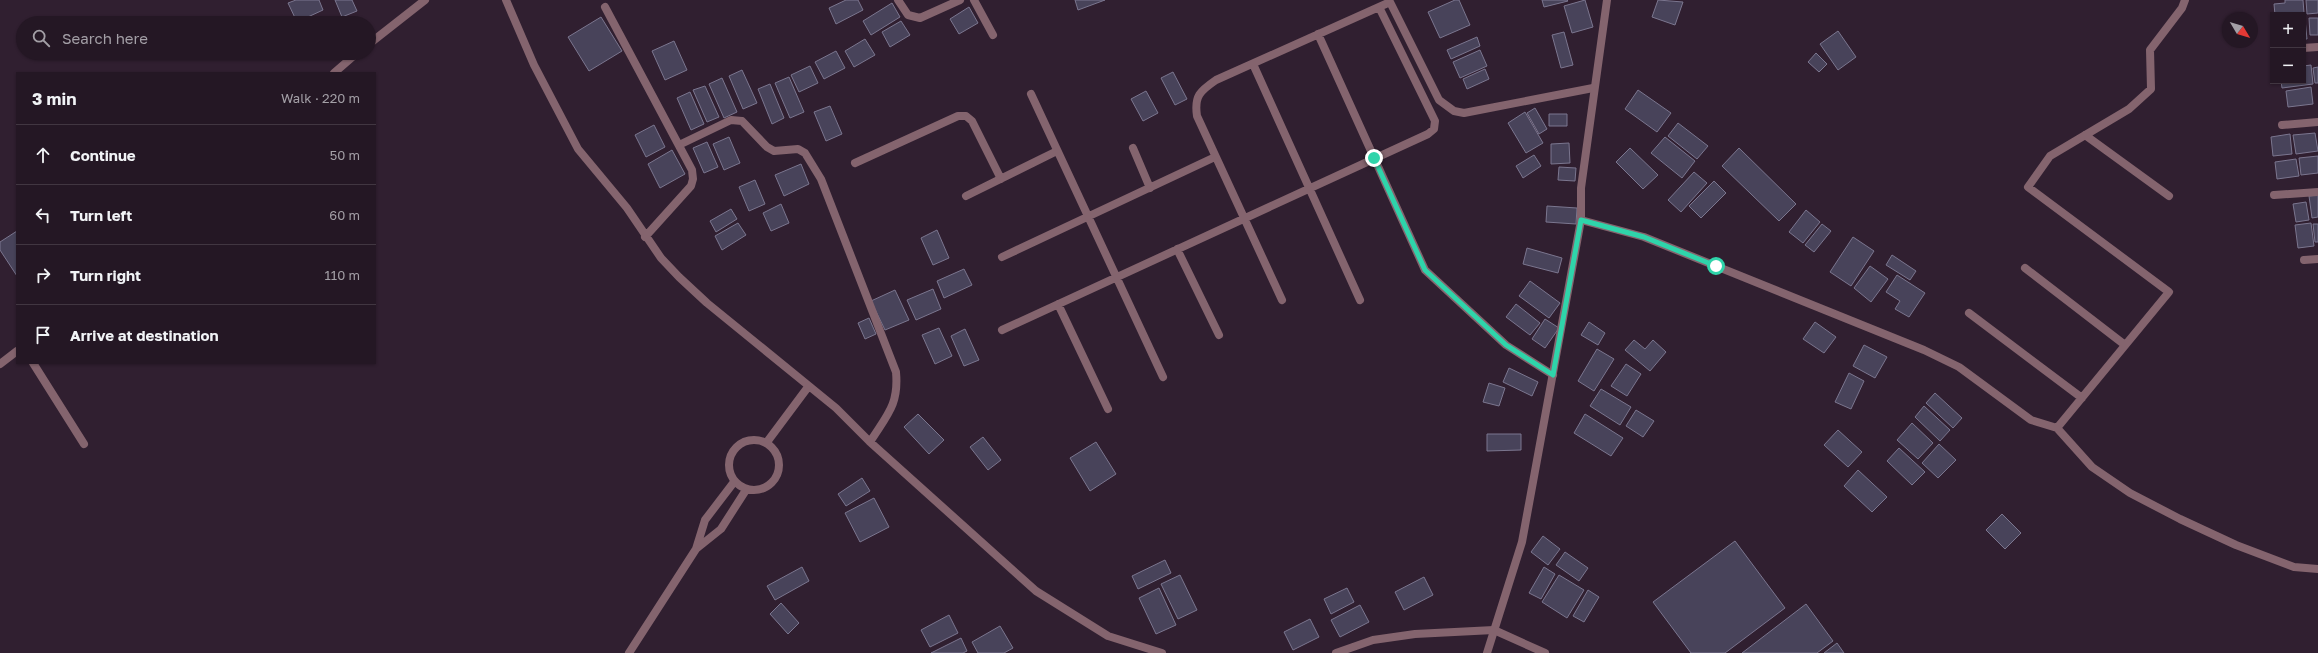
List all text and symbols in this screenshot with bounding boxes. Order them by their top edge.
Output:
north arrow [2222,12,2258,48]
map controls [2270,12,2306,84]
button: + [2270,12,2306,48]
search box [16,16,376,60]
icon: search [30,27,52,49]
text: Search here [62,29,148,47]
button: − [2270,48,2306,84]
text: 3 min [32,88,76,109]
text: Walk · 220 m [281,90,360,106]
icon: ahead [32,144,54,166]
text: Continue [70,146,136,164]
text: 50 m [330,147,360,163]
route end [1365,149,1383,167]
icon: left [32,204,54,226]
text: Turn left [70,206,132,224]
text: 60 m [329,207,360,223]
route start [1707,257,1725,275]
icon: right [32,264,54,286]
text: Turn right [70,266,141,284]
text: 110 m [325,267,360,283]
icon: arrive [32,324,54,346]
text: Arrive at destination [70,326,219,344]

